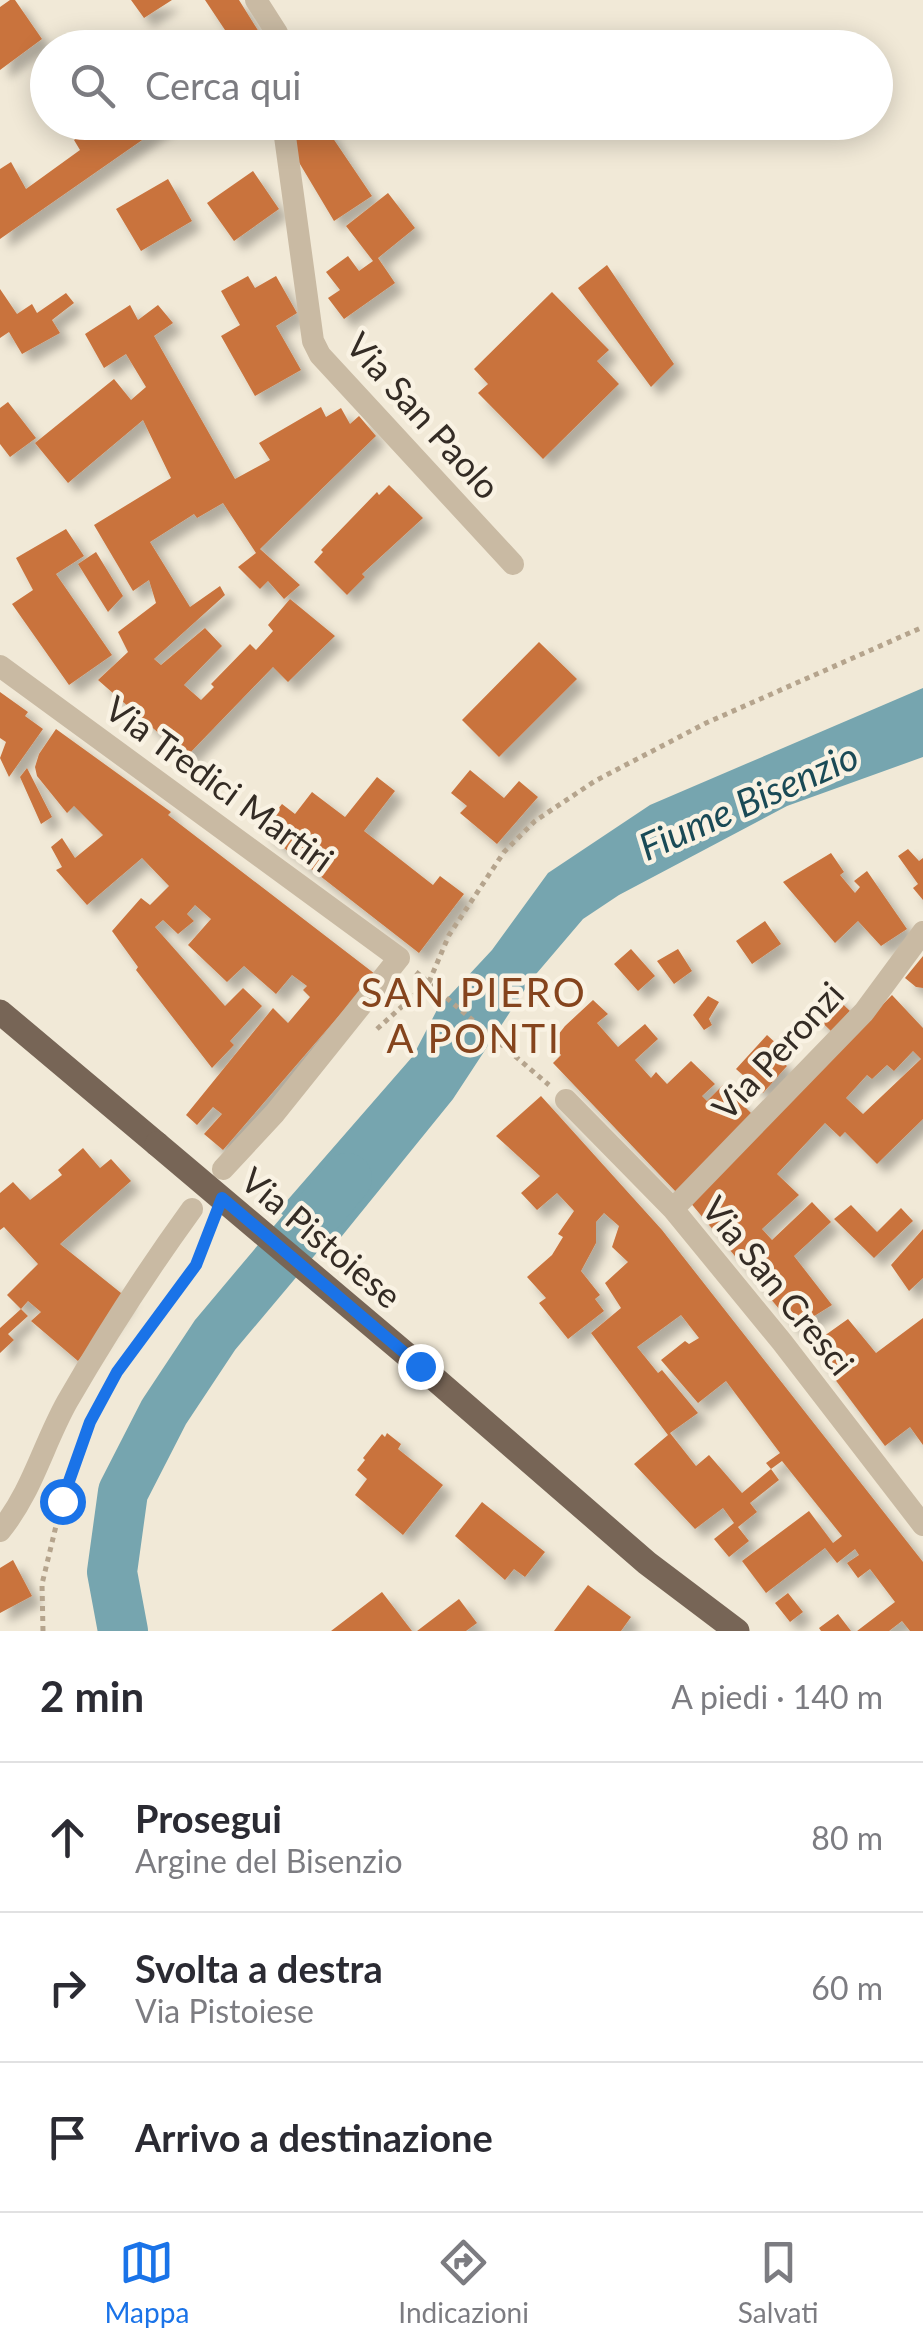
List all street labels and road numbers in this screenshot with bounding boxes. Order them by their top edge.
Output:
street label: Via San Paolo [339,323,509,507]
street label: Via Tredici Martiri [98,686,342,880]
street label: Via Peronzi [703,973,851,1127]
street label: Via Pistoiese [234,1158,410,1316]
street label: Via San Cresci [694,1187,864,1383]

